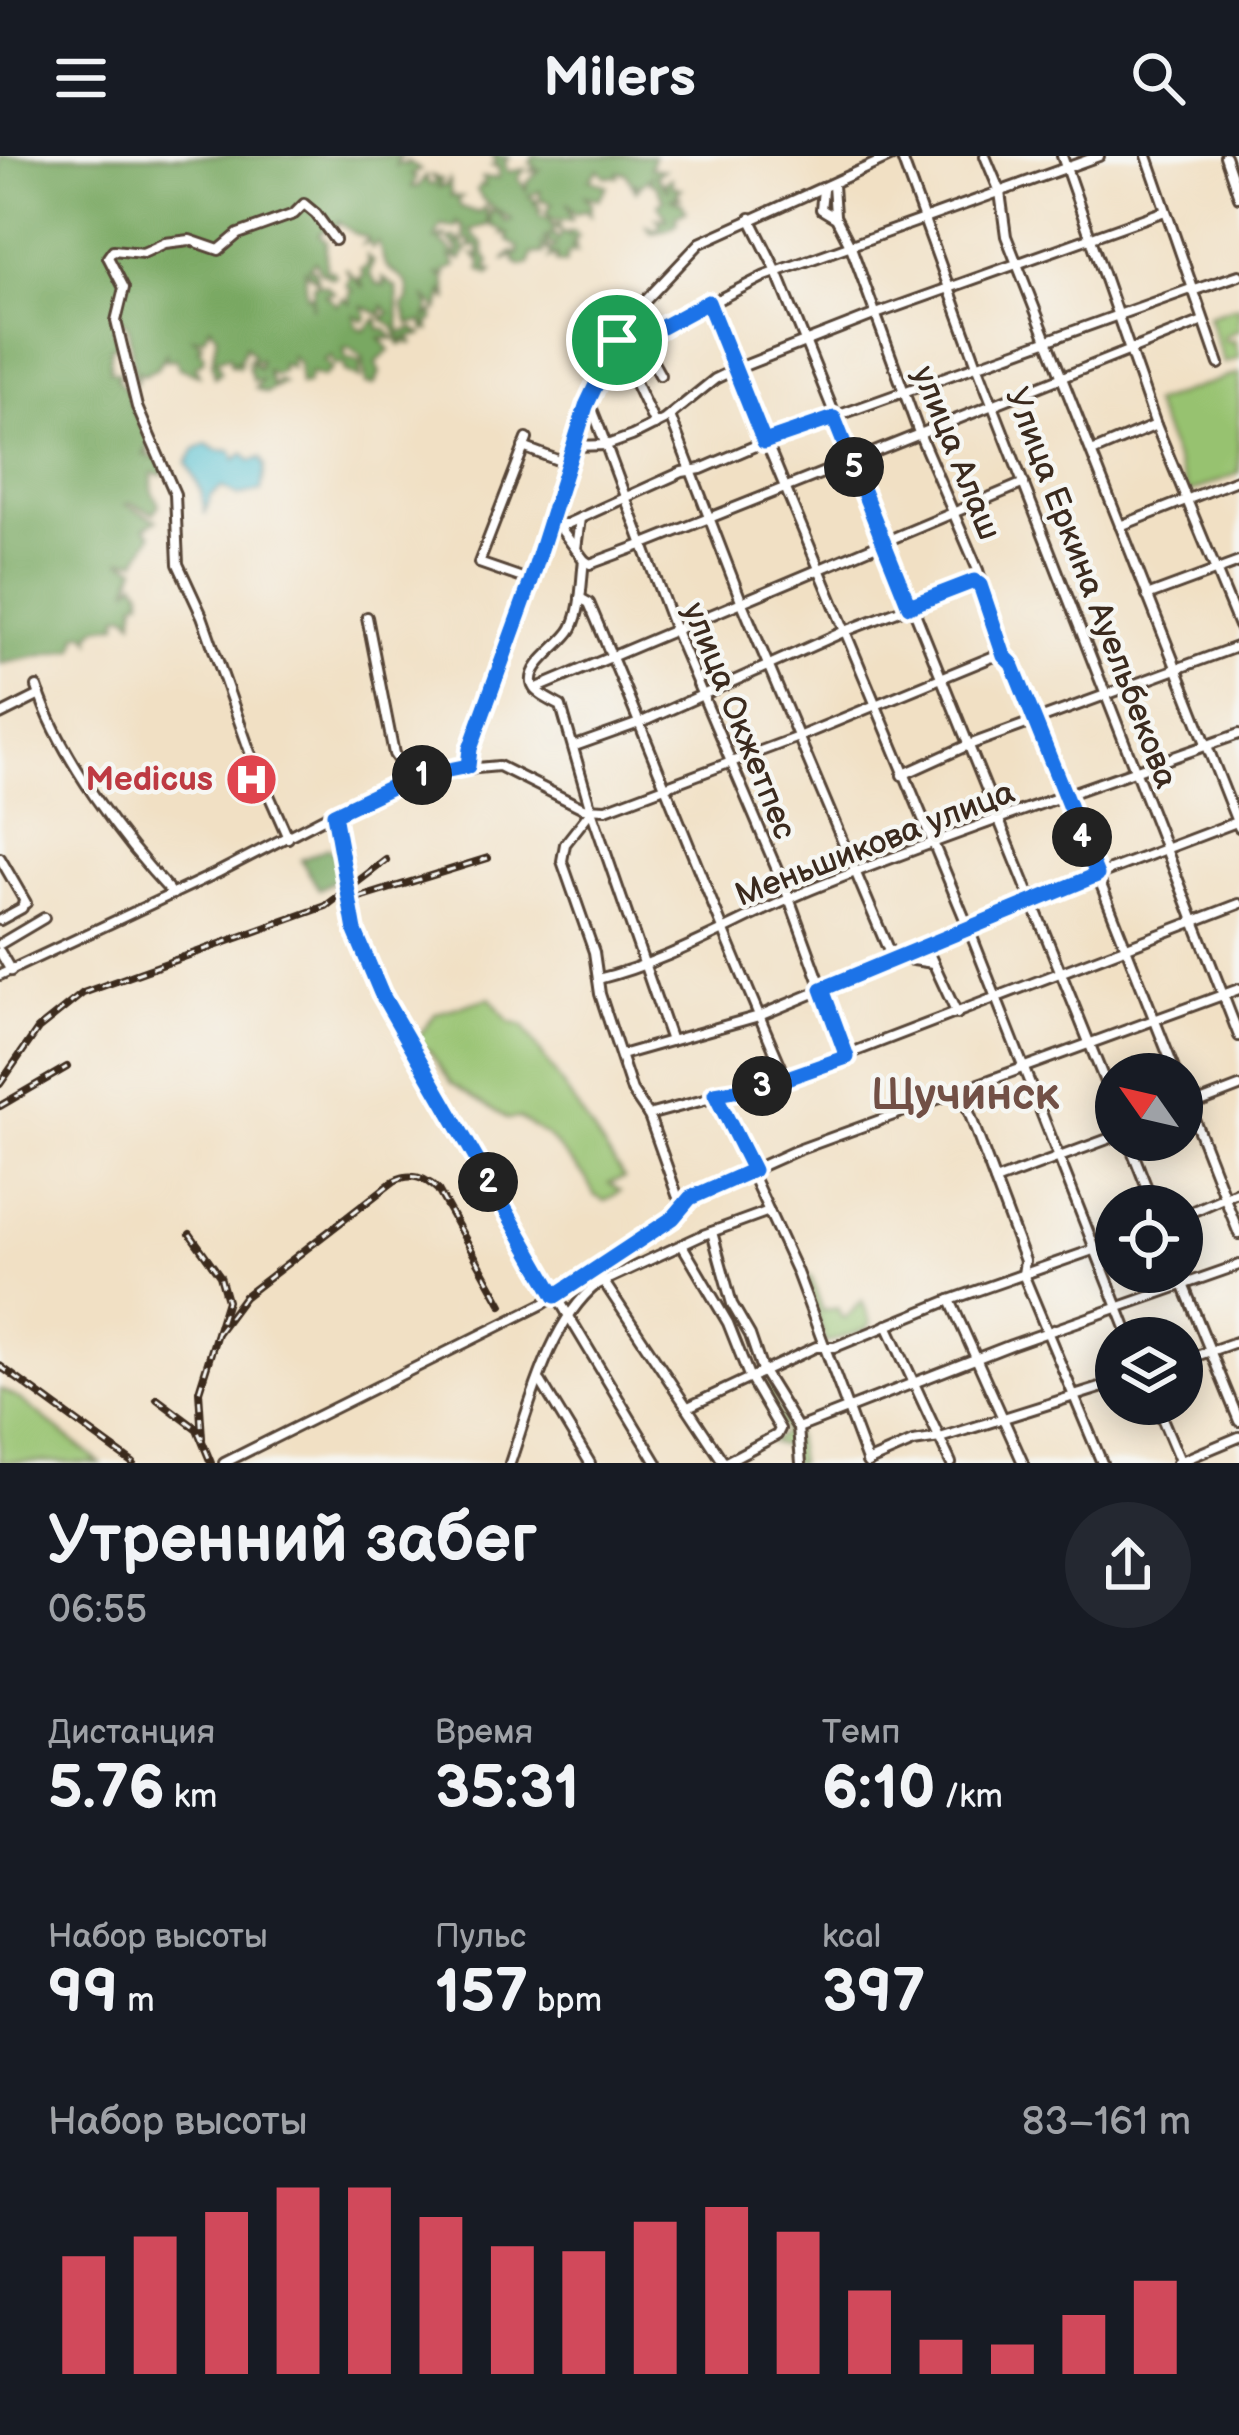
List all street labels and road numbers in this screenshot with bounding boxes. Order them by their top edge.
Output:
street label: улица Алаш [903,360,1009,546]
street label: Улица Еркина Ауельбекова [996,382,1186,794]
street label: улица Окжетпес [673,597,805,845]
street label: Меньшикова улица [730,772,1020,916]

